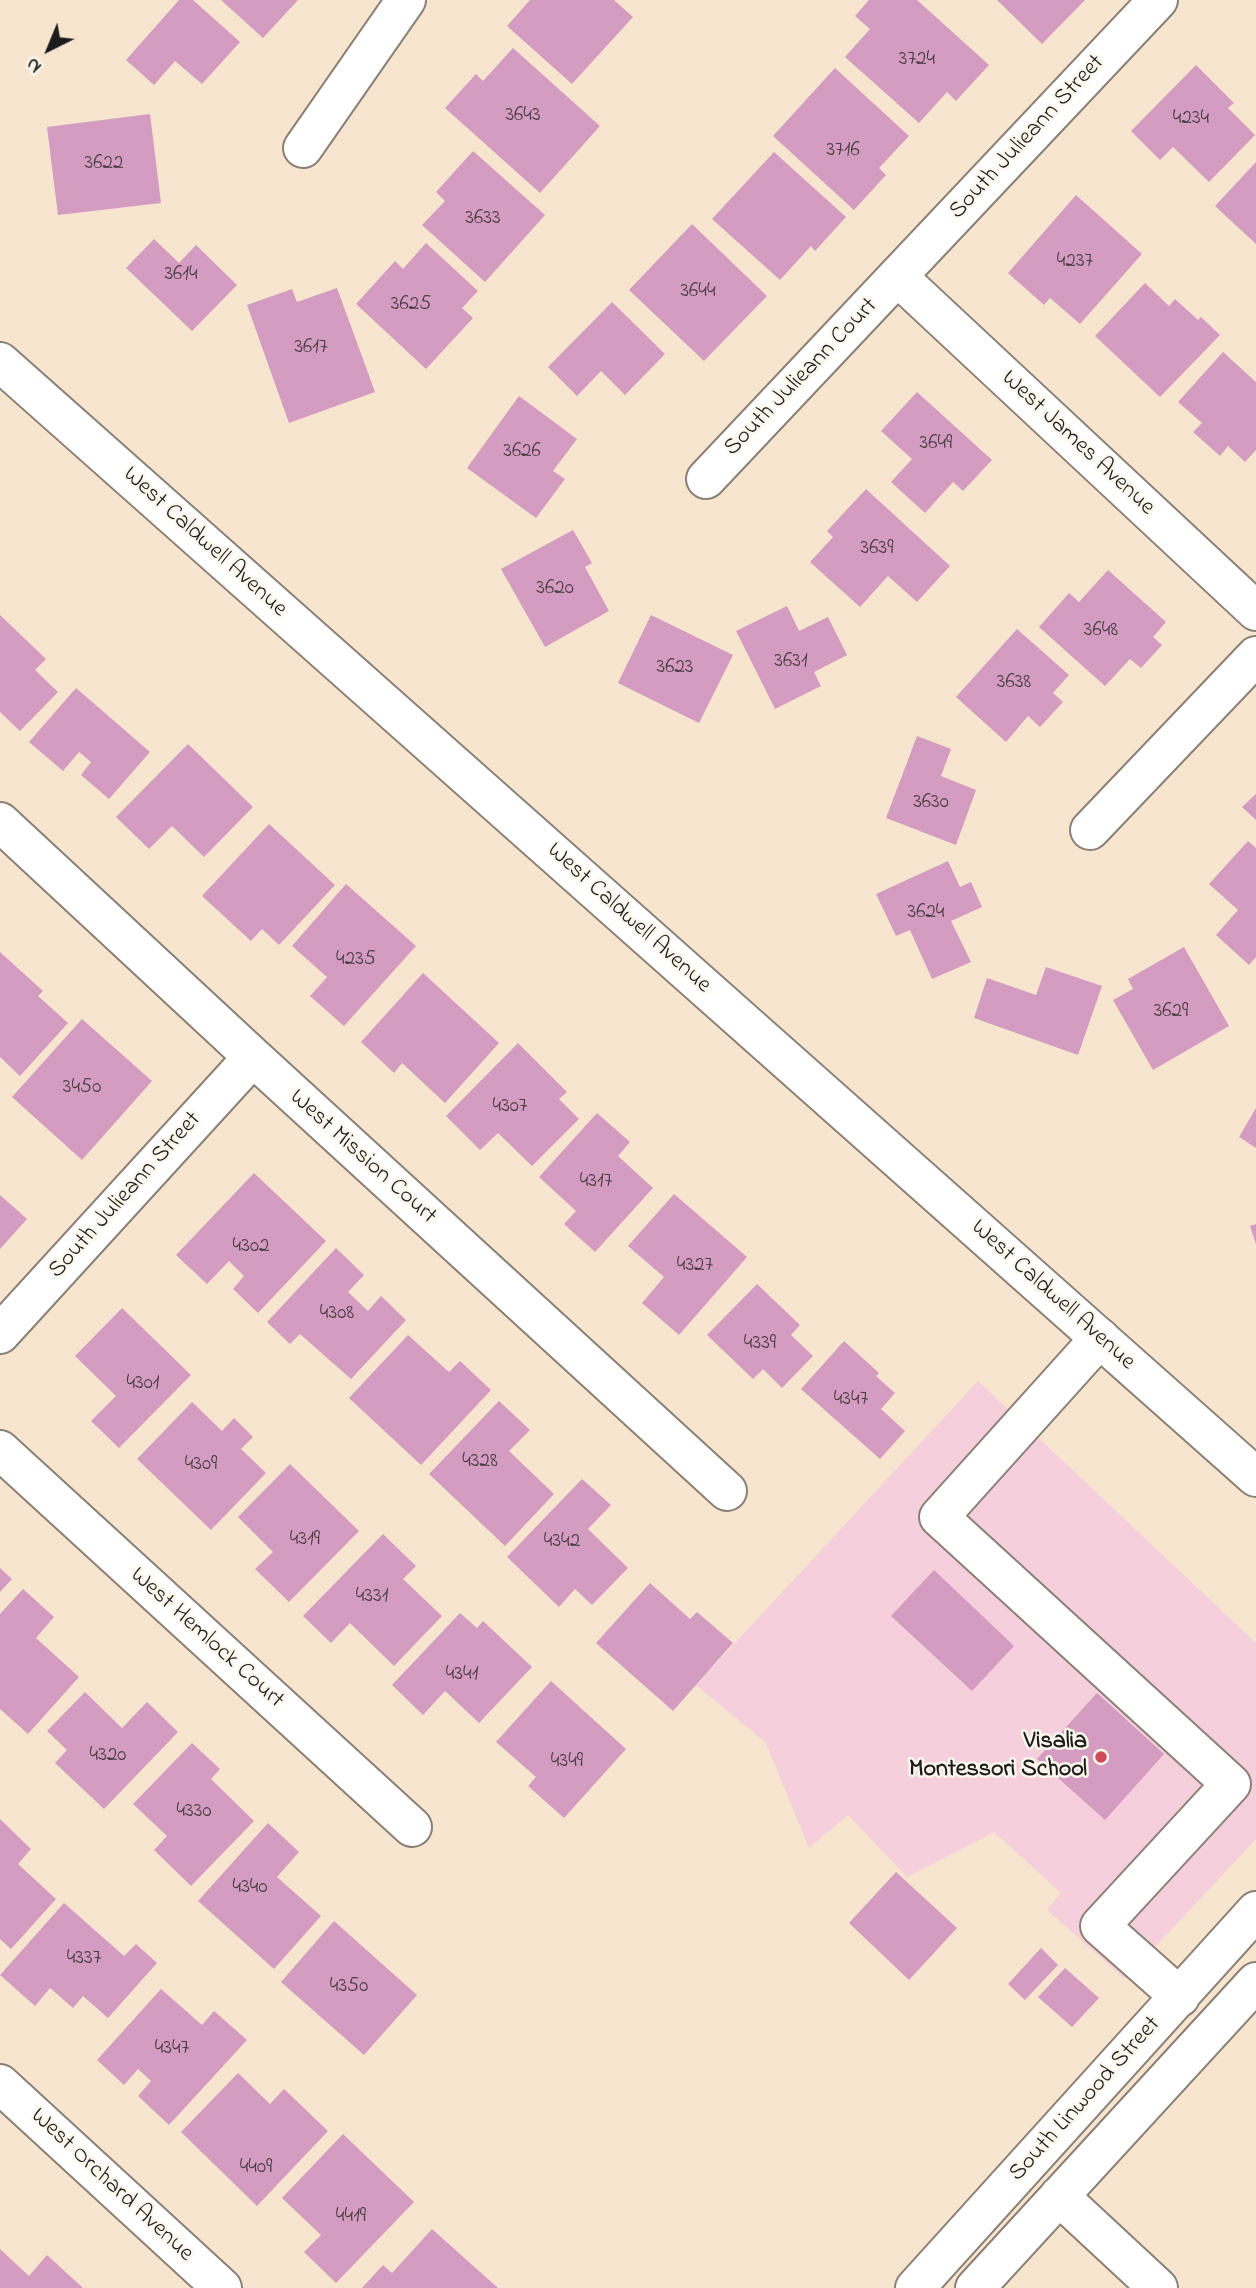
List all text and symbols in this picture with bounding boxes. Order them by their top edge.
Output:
north arrow [14,14,84,84]
house number: 3724 [899,48,935,74]
text: N [20,50,48,79]
street label: South Julieann Street [944,50,1112,226]
house number: 3643 [505,104,541,130]
house number: 4234 [1173,107,1209,133]
house number: 3716 [826,139,860,165]
house number: 3622 [85,152,123,178]
house number: 3633 [465,207,501,233]
house number: 4237 [1057,250,1093,276]
house number: 3614 [164,263,198,289]
house number: 3644 [680,280,716,306]
house number: 3625 [391,293,431,319]
street label: South Julieann Court [719,293,885,463]
house number: 3617 [294,336,328,362]
street label: West James Avenue [994,365,1160,523]
house number: 3649 [920,432,952,458]
house number: 3626 [503,440,541,466]
street label: West Caldwell Avenue [116,462,292,624]
house number: 3639 [861,537,893,563]
house number: 3620 [536,577,574,603]
house number: 3648 [1084,619,1118,645]
house number: 3631 [774,650,808,676]
house number: 3623 [656,656,694,682]
house number: 3638 [997,671,1031,697]
house number: 3630 [913,791,949,817]
street label: West Caldwell Avenue [540,838,716,1000]
house number: 3624 [907,901,945,927]
house number: 4235 [336,948,376,974]
house number: 3629 [1154,1000,1188,1026]
house number: 3450 [63,1076,101,1102]
street label: West Mission Court [282,1084,442,1232]
house number: 4307 [492,1095,528,1121]
street label: South Julieann Street [44,1107,208,1285]
house number: 4317 [580,1170,612,1196]
street label: West Caldwell Avenue [964,1215,1140,1377]
house number: 4302 [233,1235,269,1261]
house number: 4327 [677,1254,713,1280]
house number: 4308 [320,1302,354,1328]
house number: 4339 [744,1332,776,1358]
house number: 4301 [126,1372,160,1398]
house number: 4347 [834,1388,868,1414]
house number: 4328 [462,1450,498,1476]
house number: 4309 [185,1453,217,1479]
house number: 4319 [290,1528,320,1554]
house number: 4342 [544,1530,580,1556]
street label: West Hemlock Court [123,1562,289,1716]
house number: 4331 [356,1585,388,1611]
house number: 4341 [446,1663,478,1689]
place label: Visalia Montessori School [909,1729,1087,1785]
house number: 4320 [90,1744,126,1770]
marker: Visalia Montessori School [1093,1749,1109,1765]
house number: 4349 [551,1750,583,1776]
house number: 4330 [176,1800,212,1826]
house number: 4340 [232,1876,268,1902]
house number: 4337 [67,1947,101,1973]
house number: 4350 [330,1975,368,2001]
street label: South Linwood Street [1004,2011,1168,2189]
house number: 4347 [155,2037,189,2063]
street label: West Orchard Avenue [23,2103,199,2269]
house number: 4409 [240,2156,272,2182]
house number: 4419 [336,2205,366,2231]

